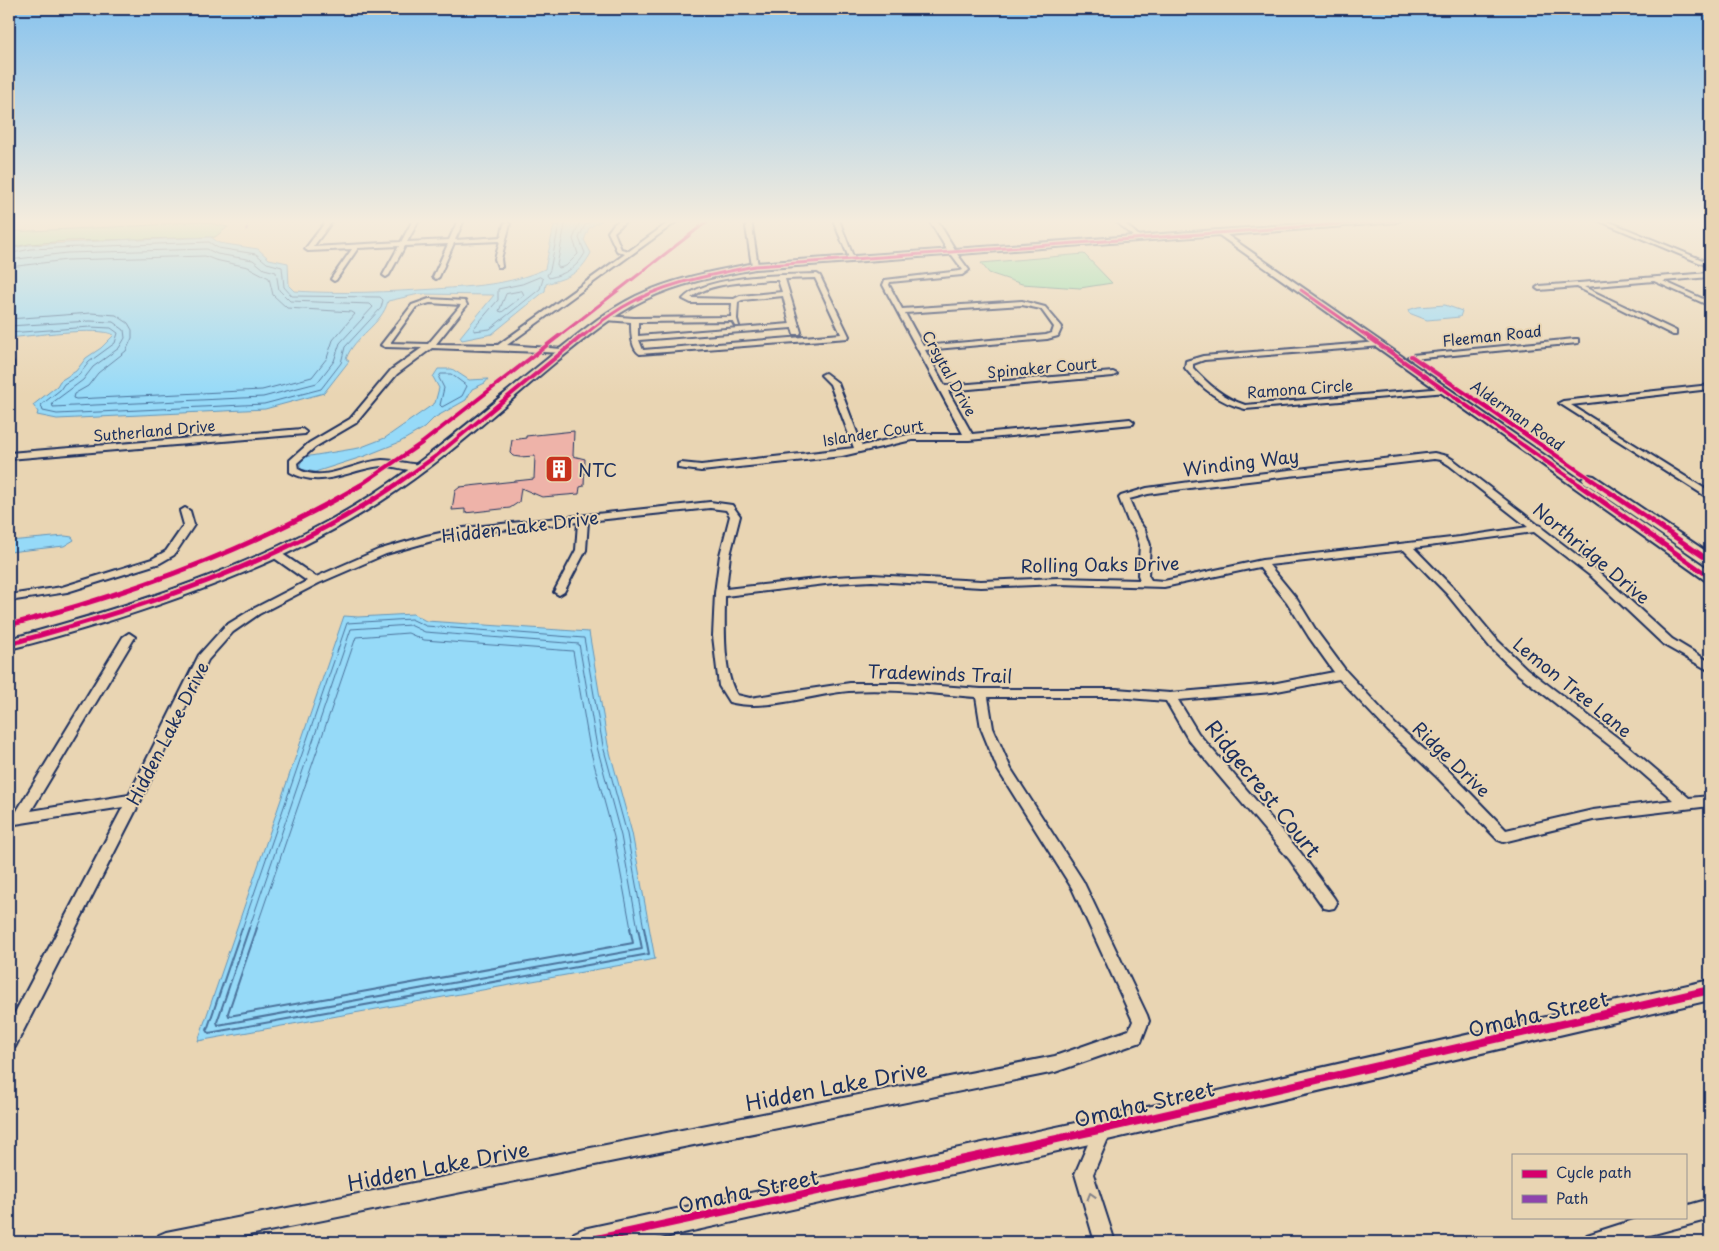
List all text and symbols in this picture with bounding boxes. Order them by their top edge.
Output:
street label: Fleeman Road [1441,318,1543,352]
street label: Crsytal Drive [917,326,983,420]
street label: Spinaker Court [986,351,1098,383]
street label: Ramona Circle [1246,373,1354,403]
street label: Alderman Road [1466,374,1570,456]
street label: Sutherland Drive [92,413,216,447]
street label: Islander Court [821,413,925,451]
street label: Winding Way [1181,441,1301,483]
building icon: NTC [544,454,574,484]
place label: NTC [578,456,617,483]
street label: Northridge Drive [1528,496,1656,610]
street label: Hidden Lake Drive [440,503,600,549]
street label: Rolling Oaks Drive [1020,549,1180,579]
street label: Lemon Tree Lane [1508,630,1638,744]
street label: Hidden Lake Drive [119,656,215,810]
street label: Tradewinds Trail [867,657,1013,689]
street label: Ridgecrest Court [1198,712,1330,864]
street label: Ridge Drive [1407,715,1497,803]
street label: Omaha Street [1465,981,1611,1045]
street label: Hidden Lake Drive [742,1052,930,1118]
street label: Omaha Street [1071,1071,1217,1135]
street label: Hidden Lake Drive [344,1132,532,1198]
legend [1512,1154,1686,1218]
street label: Omaha Street [675,1159,821,1221]
text: Cycle path [1556,1160,1632,1183]
text: Path [1556,1186,1588,1209]
one-way arrow [1086,1192,1096,1200]

